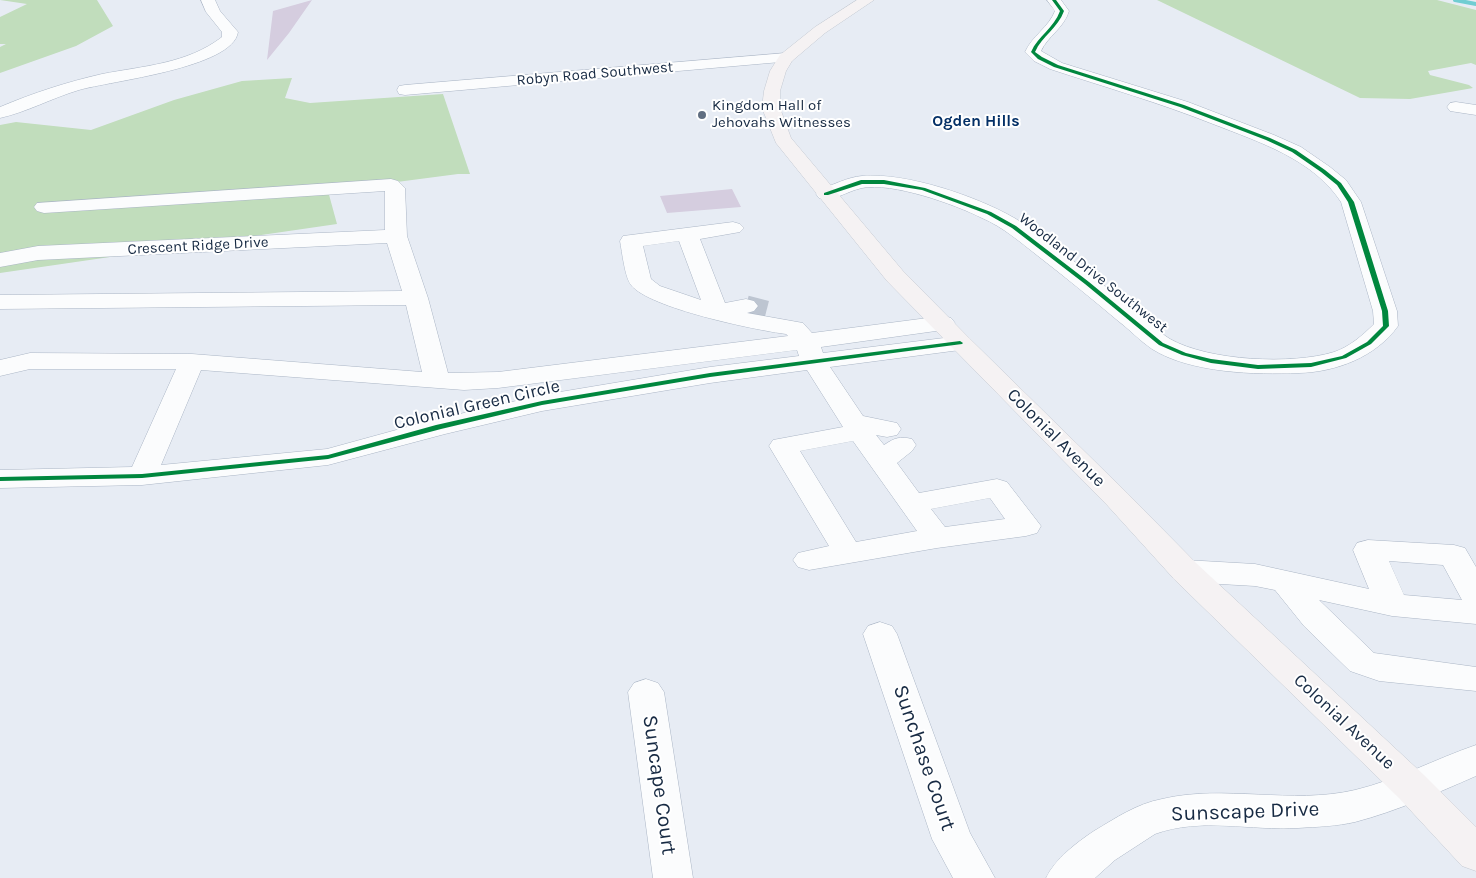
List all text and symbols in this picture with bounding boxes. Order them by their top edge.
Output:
street label: Robyn Road Southwest [516,58,674,90]
place label: Kingdom Hall of Jehovahs Witnesses [712,97,851,132]
marker: Kingdom Hall of Jehovahs Witnesses [696,109,708,121]
district label: Ogden Hills [932,111,1020,131]
street label: Woodland Drive Southwest [1015,209,1171,337]
street label: Crescent Ridge Drive [127,233,269,259]
street label: Colonial Green Circle [392,375,562,435]
street label: Colonial Avenue [1002,384,1110,492]
street label: Colonial Avenue [1289,670,1399,774]
street label: Sunchase Court [887,682,961,834]
street label: Suncape Court [637,713,681,857]
street label: Sunscape Drive [1170,797,1320,827]

